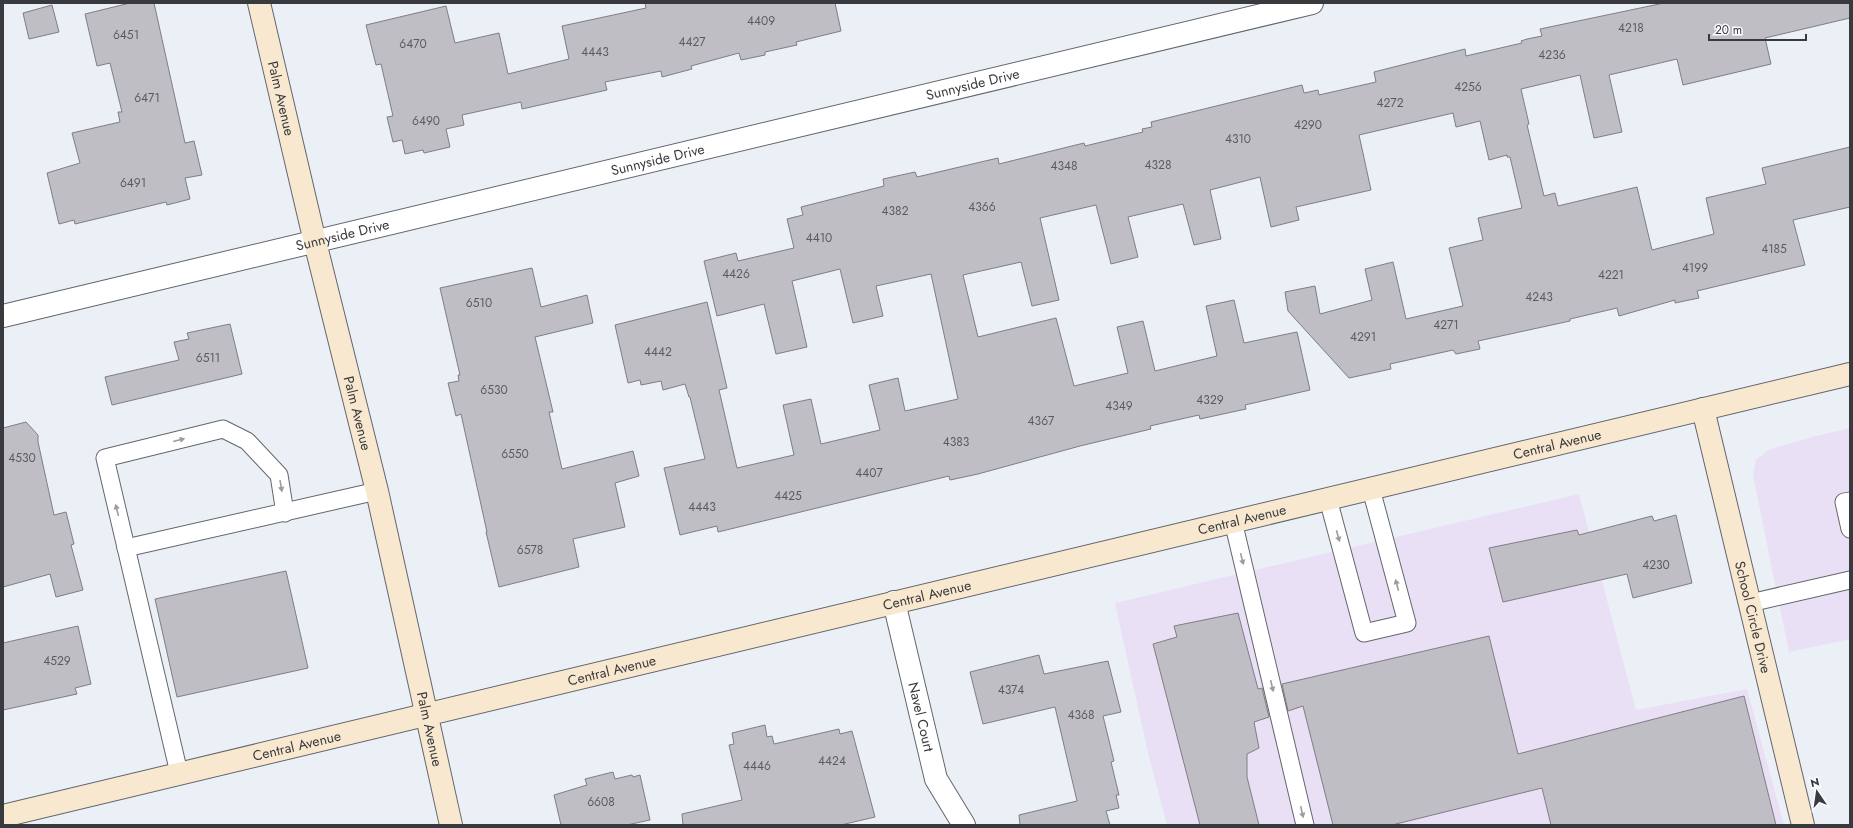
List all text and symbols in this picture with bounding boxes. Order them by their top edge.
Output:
house number: 4409 [747,12,775,30]
scale bar [1709,16,1806,42]
house number: 4218 [1618,19,1644,37]
text: 20 m [1715,21,1742,39]
house number: 6451 [113,26,139,44]
house number: 4427 [678,33,706,51]
house number: 6470 [399,35,427,53]
house number: 4443 [581,43,609,61]
house number: 4236 [1538,46,1566,64]
street label: Palm Avenue [263,59,300,138]
street label: Sunnyside Drive [924,63,1022,105]
house number: 4256 [1454,78,1482,96]
house number: 6471 [134,89,160,107]
house number: 4272 [1377,94,1404,112]
house number: 6490 [412,112,440,130]
house number: 4290 [1294,116,1322,134]
house number: 4310 [1225,130,1251,148]
street label: Sunnyside Drive [609,139,706,180]
house number: 4328 [1145,156,1171,174]
house number: 4348 [1050,157,1078,175]
house number: 6491 [120,174,146,192]
house number: 4366 [968,198,996,216]
house number: 4382 [882,202,909,220]
street label: Sunnyside Drive [294,214,391,256]
house number: 4410 [806,229,832,247]
house number: 4185 [1761,240,1787,258]
house number: 4199 [1682,259,1708,277]
house number: 4426 [722,265,750,283]
house number: 4221 [1598,266,1624,284]
house number: 4243 [1525,288,1553,306]
house number: 6510 [466,294,492,312]
house number: 4271 [1433,316,1459,334]
house number: 4291 [1350,328,1376,346]
house number: 4442 [644,343,672,361]
house number: 6511 [196,349,220,367]
street label: Palm Avenue [339,374,377,453]
house number: 6530 [480,381,508,399]
house number: 4329 [1196,391,1224,409]
house number: 4349 [1105,397,1133,415]
house number: 4367 [1028,412,1055,430]
street label: Central Avenue [1511,424,1603,464]
house number: 4383 [943,433,970,451]
one-way arrow [173,436,185,442]
house number: 6550 [501,445,529,463]
house number: 4530 [8,449,36,467]
house number: 4407 [855,464,883,482]
one-way arrow [278,480,284,492]
house number: 4425 [774,487,802,505]
house number: 4443 [688,498,716,516]
street label: Central Avenue [1196,499,1288,540]
one-way arrow [114,504,120,516]
one-way arrow [1335,531,1341,543]
house number: 6578 [517,541,543,559]
one-way arrow [1239,553,1245,565]
house number: 4230 [1642,556,1670,574]
street label: School Circle Drive [1730,559,1776,675]
street label: Central Avenue [881,575,973,615]
one-way arrow [1393,579,1399,591]
street label: Central Avenue [566,650,658,691]
house number: 4529 [43,652,71,670]
one-way arrow [1270,679,1276,692]
street label: Navel Court [903,680,939,754]
house number: 4374 [998,681,1024,699]
street label: Palm Avenue [412,690,448,768]
house number: 4368 [1067,706,1095,724]
street label: Central Avenue [251,725,343,766]
house number: 4424 [818,752,846,770]
house number: 4446 [743,757,771,775]
north arrow [1797,772,1837,812]
text: N [1809,773,1821,791]
house number: 6608 [587,793,615,811]
one-way arrow [1300,806,1306,818]

